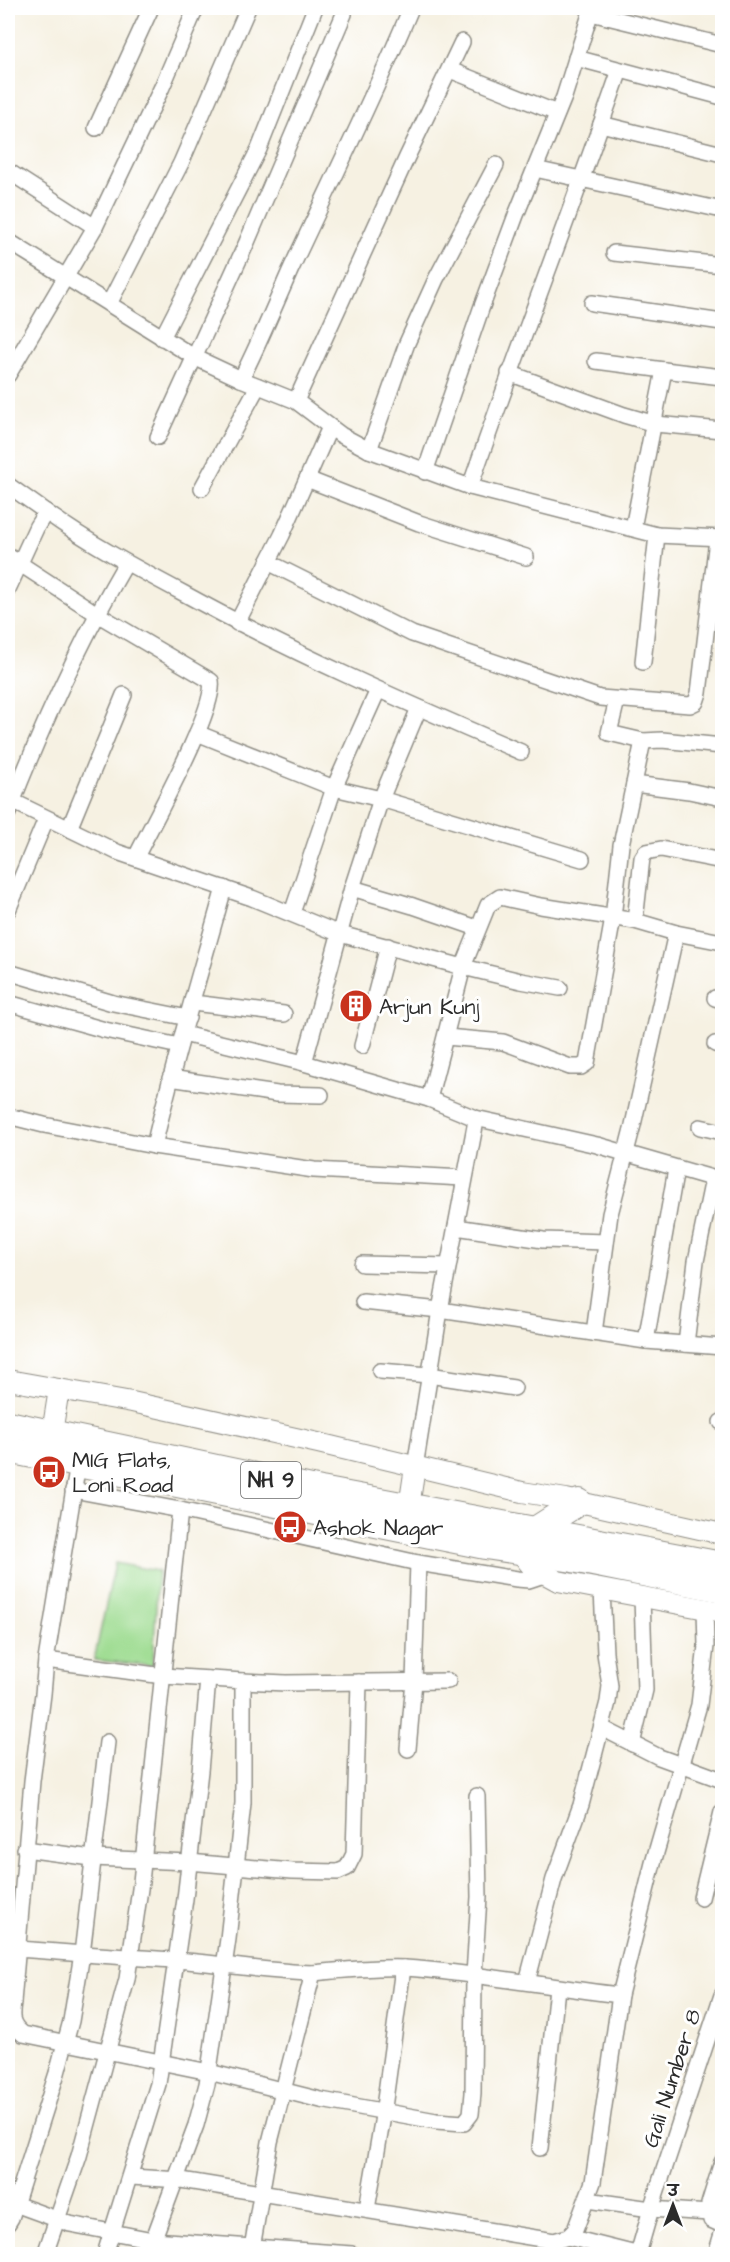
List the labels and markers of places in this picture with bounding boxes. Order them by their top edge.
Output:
building icon: Arjun Kunj [338,988,374,1024]
place label: Arjun Kunj [379,992,480,1023]
place label: MIG Flats, Loni Road [72,1445,173,1501]
bus stop icon: MIG Flats, Loni Road [31,1454,67,1490]
bus stop icon: Ashok Nagar [272,1509,308,1545]
place label: Ashok Nagar [313,1513,443,1545]

